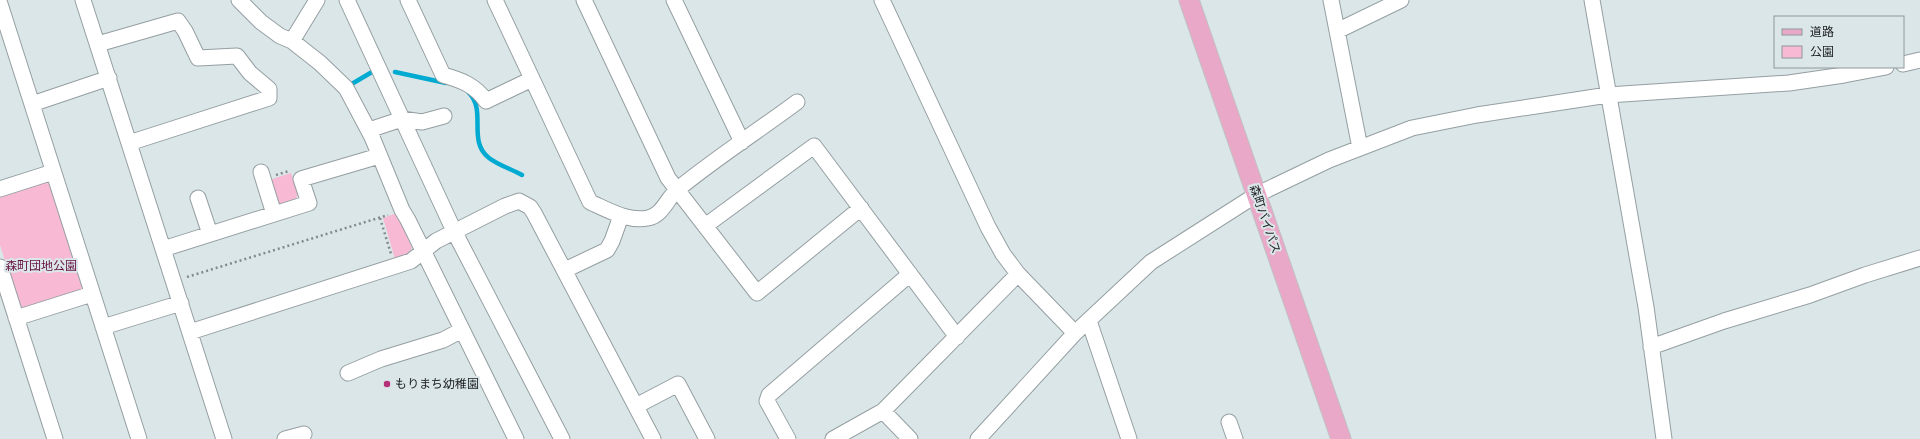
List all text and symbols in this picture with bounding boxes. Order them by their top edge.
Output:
legend [1774,16,1904,68]
text: 道路 [1810,24,1834,39]
text: 公園 [1810,44,1834,59]
street label: 森町バイパス [1247,182,1284,255]
park label: 森町団地公園 [5,258,77,273]
place label: もりまち幼稚園 [395,376,479,391]
marker: もりまち幼稚園 [382,379,392,389]

